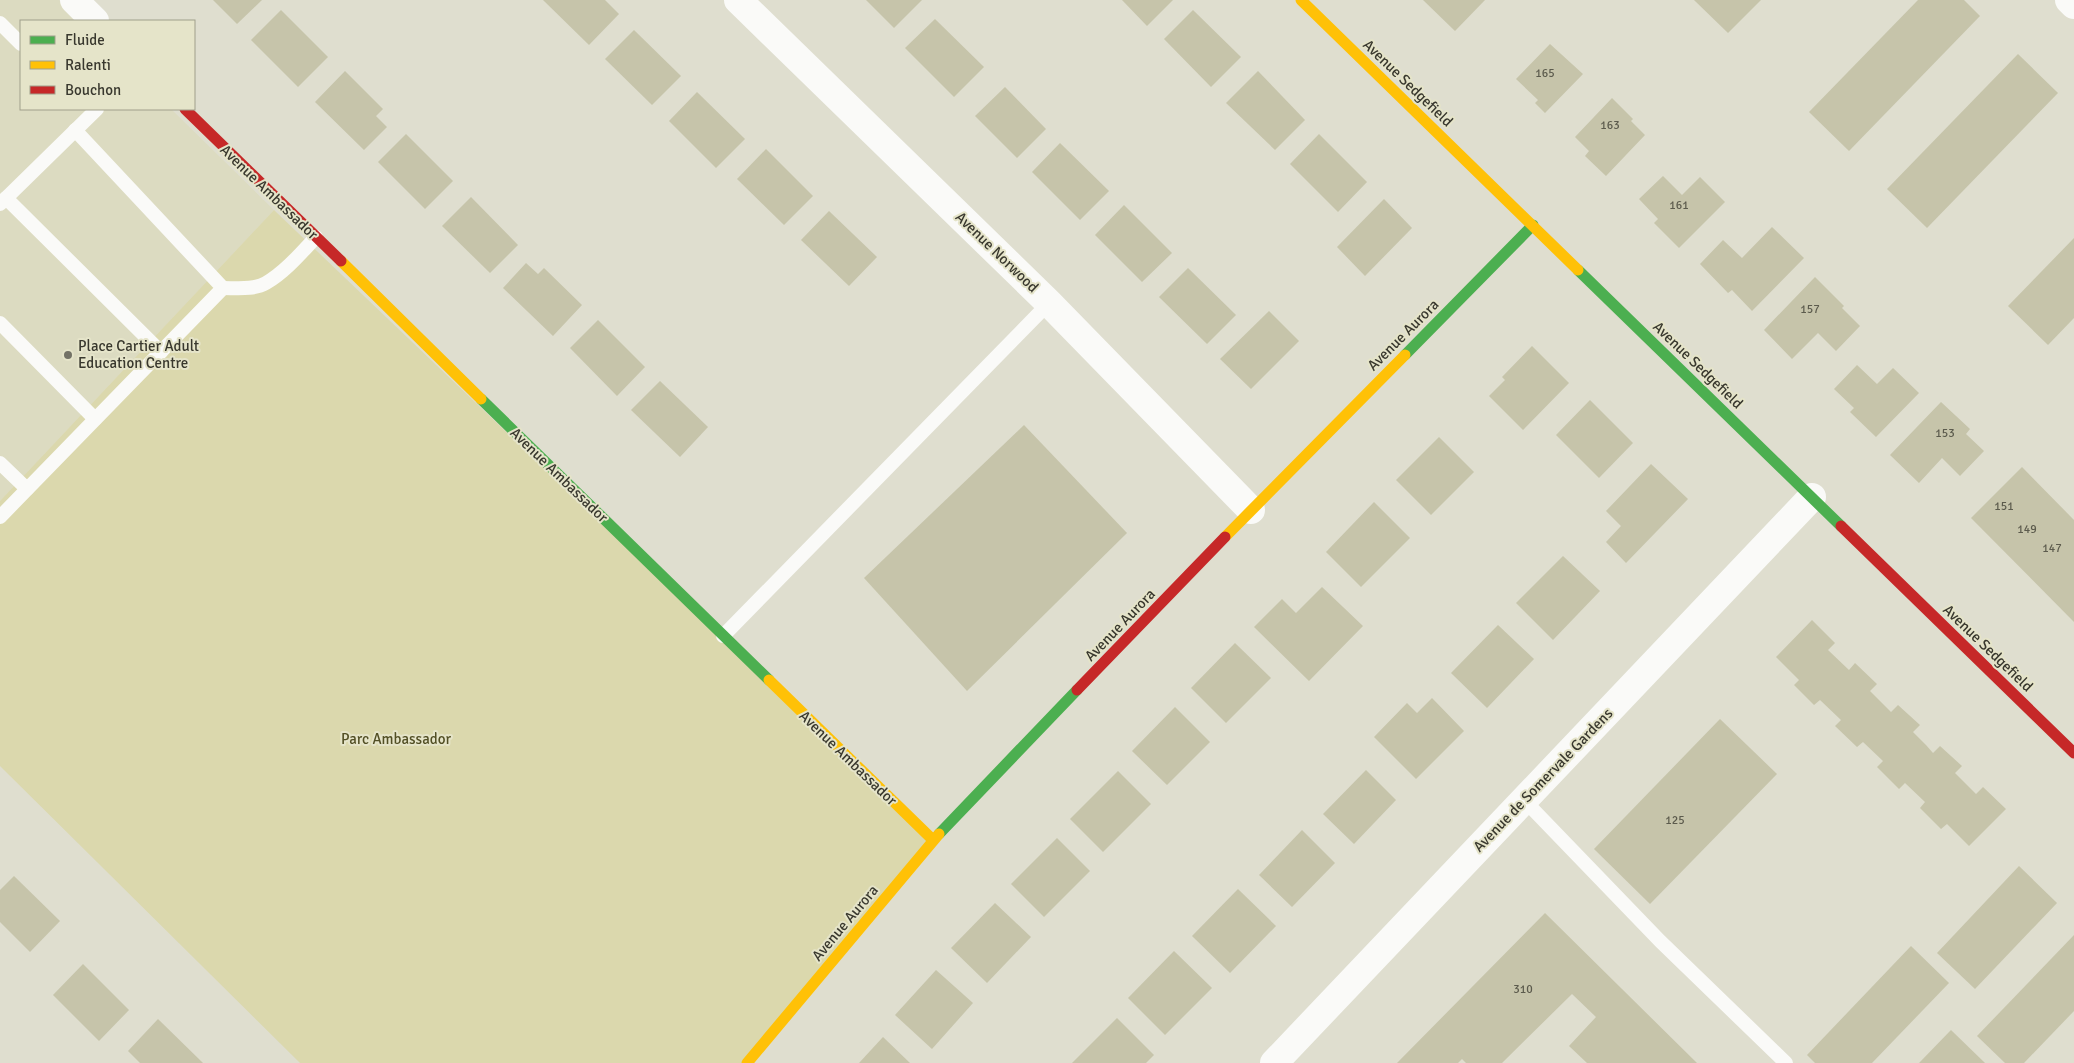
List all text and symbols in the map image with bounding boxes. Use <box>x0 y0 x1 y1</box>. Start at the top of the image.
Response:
legend <box>20 20 195 110</box>
text: Fluide <box>65 31 105 49</box>
street label: Avenue Sedgefield <box>1359 36 1457 130</box>
text: Ralenti <box>65 56 111 74</box>
house number: 165 <box>1535 66 1555 81</box>
text: Bouchon <box>65 81 121 99</box>
house number: 163 <box>1600 118 1620 133</box>
street label: Avenue Ambassador <box>216 141 322 244</box>
house number: 161 <box>1669 198 1689 213</box>
street label: Avenue Norwood <box>952 208 1042 296</box>
street label: Avenue Aurora <box>1364 296 1442 374</box>
house number: 157 <box>1800 302 1820 317</box>
street label: Avenue Sedgefield <box>1649 318 1747 412</box>
place label: Place Cartier Adult Education Centre <box>78 337 199 372</box>
marker: Place Cartier Adult Education Centre <box>62 349 74 361</box>
street label: Avenue Ambassador <box>506 424 612 527</box>
house number: 153 <box>1935 426 1955 441</box>
house number: 151 <box>1994 499 2014 514</box>
house number: 149 <box>2017 522 2037 537</box>
house number: 147 <box>2042 541 2062 556</box>
street label: Avenue Aurora <box>1081 585 1159 665</box>
street label: Avenue Sedgefield <box>1939 601 2037 695</box>
street label: Avenue de Somervale Gardens <box>1470 704 1617 856</box>
street label: Avenue Ambassador <box>795 707 901 810</box>
park label: Parc Ambassador <box>341 730 451 748</box>
house number: 125 <box>1665 813 1685 828</box>
street label: Avenue Aurora <box>808 881 882 965</box>
house number: 310 <box>1513 982 1533 997</box>

